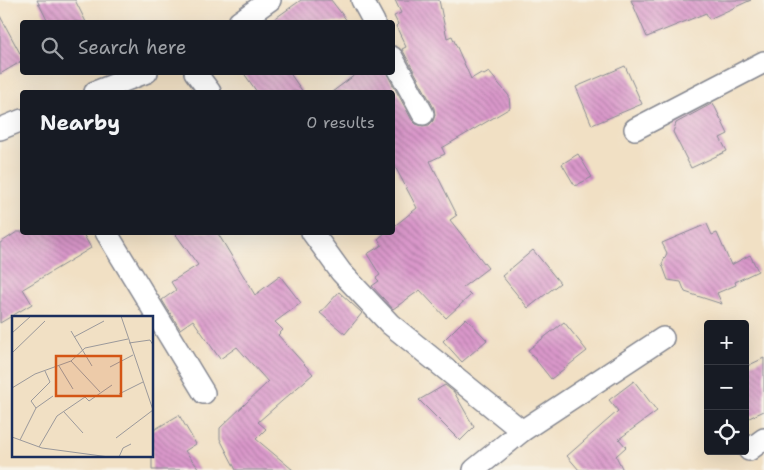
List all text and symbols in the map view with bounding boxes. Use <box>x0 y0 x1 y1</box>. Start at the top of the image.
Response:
search box <box>20 20 395 75</box>
icon: search <box>38 34 66 62</box>
text: Search here <box>78 35 187 60</box>
text: Nearby <box>40 109 120 137</box>
text: 0 results <box>306 112 375 133</box>
inset map <box>12 316 154 458</box>
map controls <box>704 320 749 455</box>
button: + <box>704 320 749 365</box>
button: − <box>704 365 749 410</box>
button: locate <box>704 410 749 455</box>

